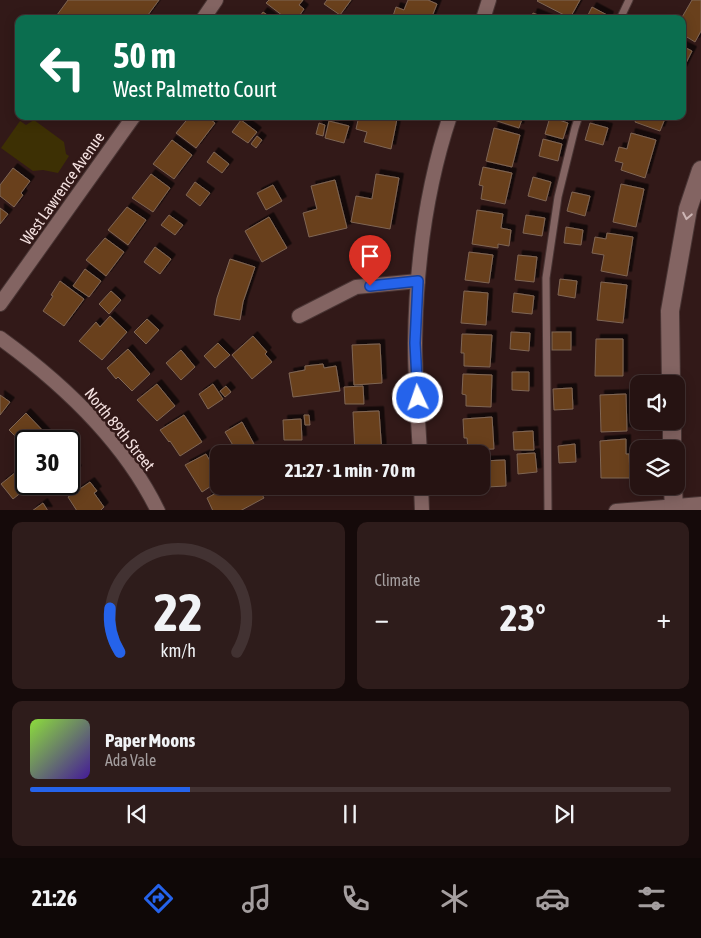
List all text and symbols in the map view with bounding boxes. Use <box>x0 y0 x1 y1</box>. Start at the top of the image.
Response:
icon: left <box>30 35 95 100</box>
text: 50 m <box>113 35 176 75</box>
text: West Palmetto Court <box>113 76 277 102</box>
street label: West Lawrence Avenue <box>16 128 108 248</box>
one-way arrow <box>683 212 693 221</box>
pin <box>349 235 391 286</box>
icon: arrive <box>356 242 384 270</box>
position arrow <box>391 371 443 423</box>
map controls <box>630 375 685 495</box>
button: sound <box>630 375 685 430</box>
street label: North 89th Street <box>81 384 159 474</box>
speed limit sign: 30 <box>15 430 80 495</box>
button: layers <box>630 440 685 495</box>
text: 21:27 · 1 min · 70 m <box>285 459 415 481</box>
text: Climate <box>375 571 420 589</box>
text: 22 <box>154 582 203 642</box>
text: 23° <box>500 596 546 639</box>
text: − <box>375 602 389 634</box>
text: + <box>656 602 671 634</box>
text: km/h <box>161 640 196 661</box>
text: Paper Moons <box>105 729 195 751</box>
text: Ada Vale <box>105 751 156 769</box>
icon: previous <box>123 800 151 828</box>
icon: pause <box>336 800 364 828</box>
icon: next <box>550 800 578 828</box>
icon: directions <box>141 881 176 916</box>
icon: music <box>239 881 274 916</box>
icon: phone <box>338 881 373 916</box>
icon: climate <box>437 881 472 916</box>
icon: car <box>535 881 570 916</box>
icon: filters <box>634 881 669 916</box>
text: 21:26 <box>32 885 77 911</box>

